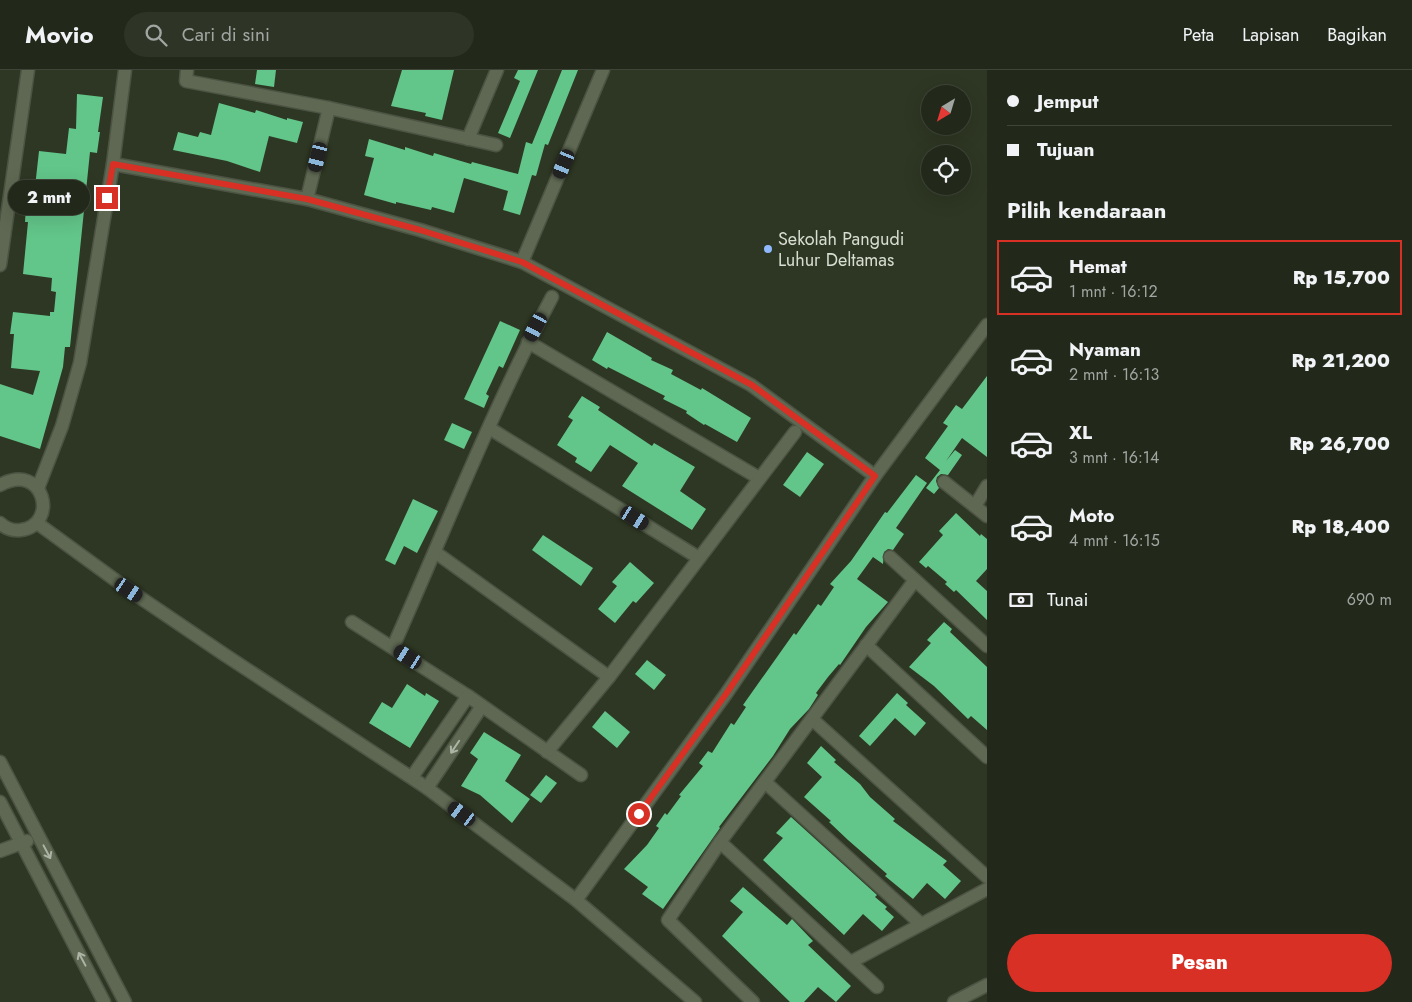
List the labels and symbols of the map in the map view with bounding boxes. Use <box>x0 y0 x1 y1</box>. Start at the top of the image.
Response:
north arrow <box>921 85 971 135</box>
car <box>307 141 328 173</box>
car <box>551 147 576 181</box>
callout: 2 mnt <box>7 180 90 216</box>
route end <box>96 187 118 209</box>
place label: Sekolah Pangudi Luhur Deltamas <box>778 226 904 273</box>
marker: Sekolah Pangudi Luhur Deltamas <box>762 243 774 255</box>
car <box>522 310 549 344</box>
car <box>618 504 651 532</box>
car <box>112 575 145 605</box>
car <box>391 643 424 671</box>
one-way arrow <box>450 739 460 753</box>
car <box>445 799 478 829</box>
route start <box>628 803 650 825</box>
one-way arrow <box>42 844 52 859</box>
one-way arrow <box>77 952 86 967</box>

